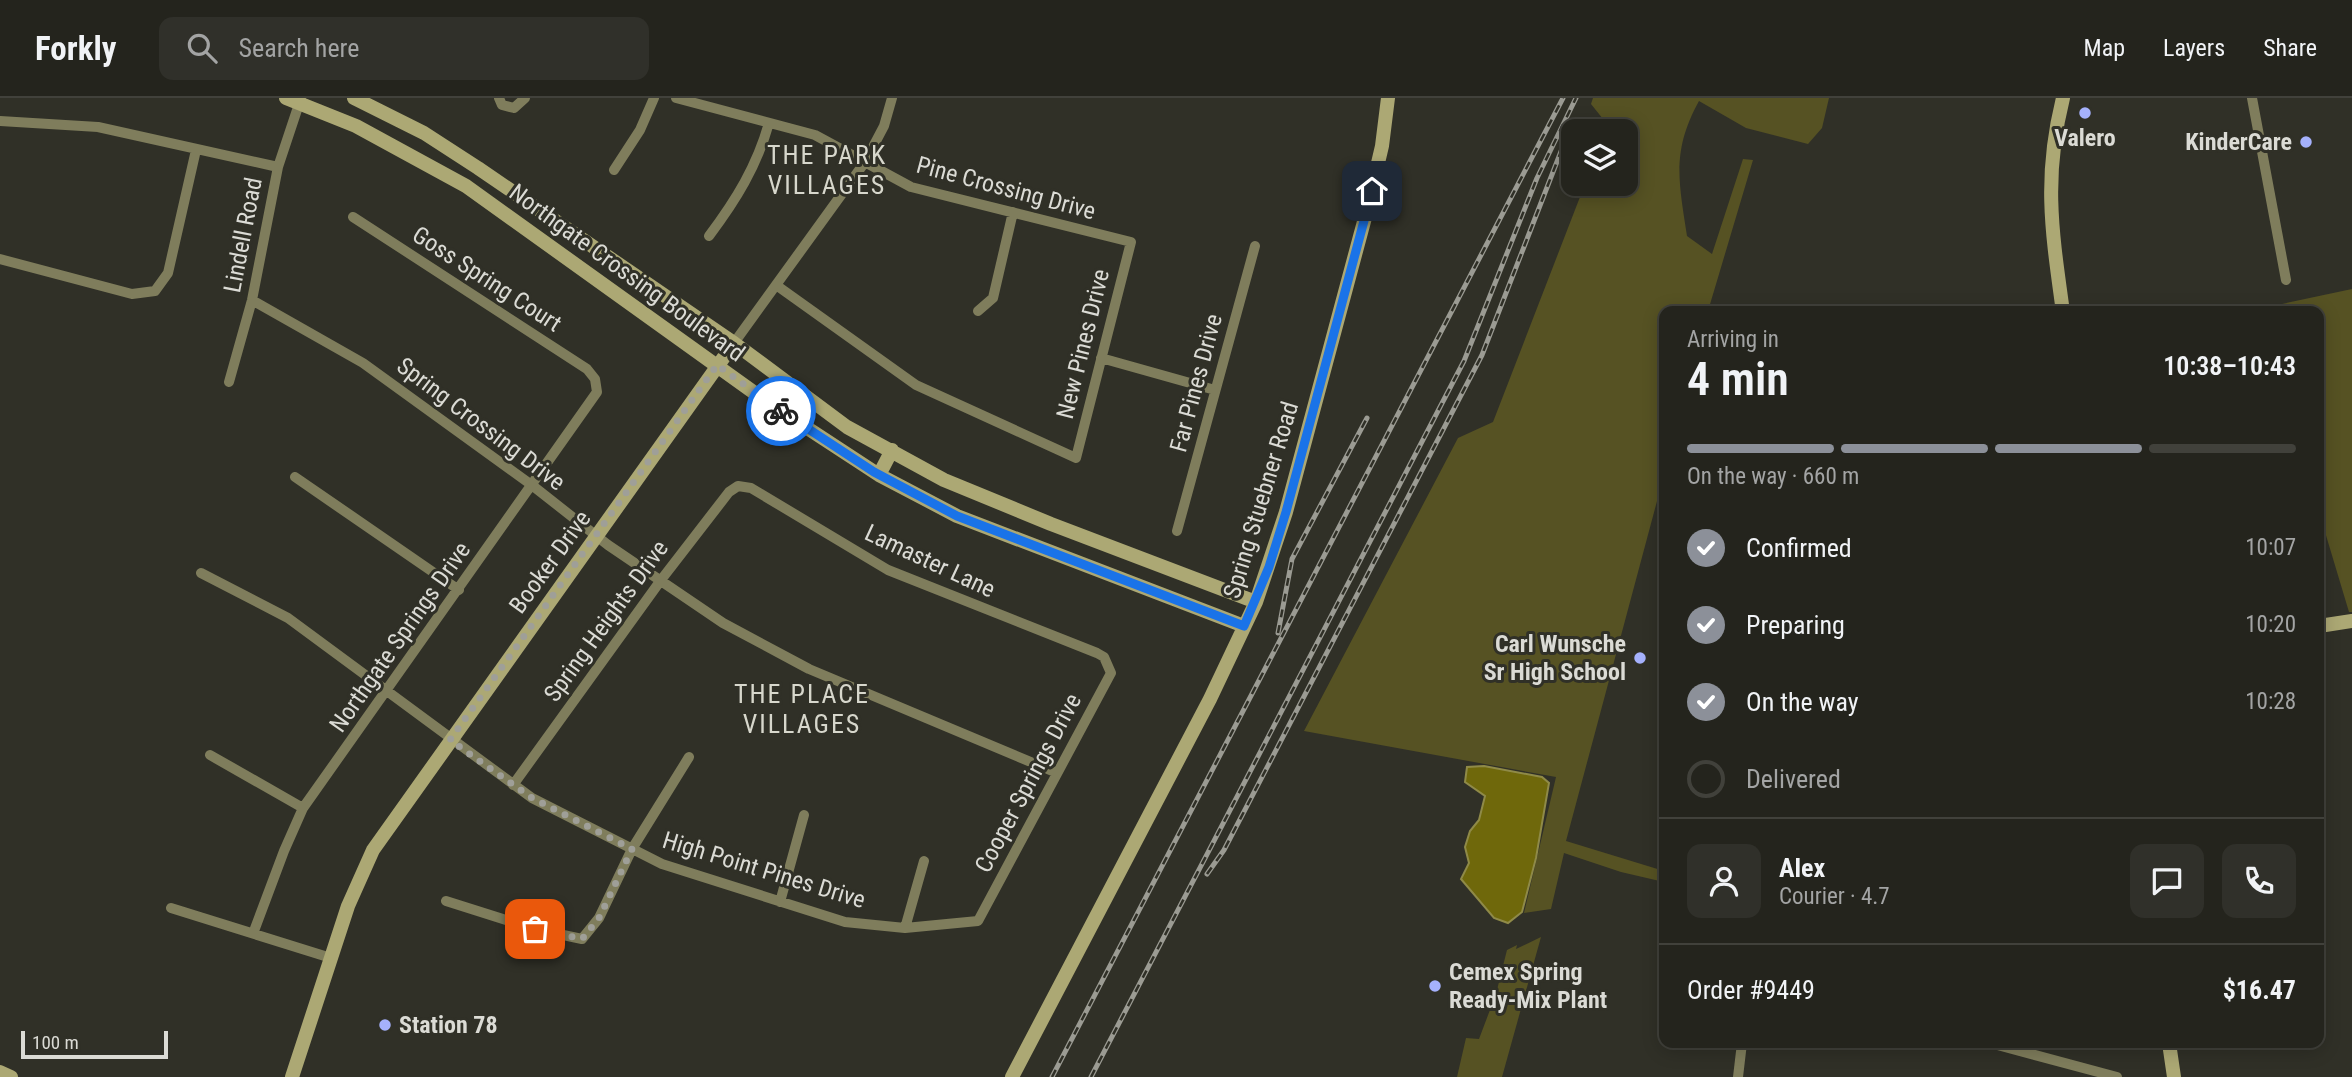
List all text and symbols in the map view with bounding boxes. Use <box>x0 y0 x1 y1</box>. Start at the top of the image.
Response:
search box <box>159 17 649 80</box>
text: Forkly <box>35 29 117 68</box>
icon: search <box>183 29 221 67</box>
text: Search here <box>239 33 359 63</box>
text: Map <box>2084 34 2125 62</box>
text: Layers <box>2163 34 2225 62</box>
text: Share <box>2263 34 2317 62</box>
marker: Valero <box>2077 105 2093 121</box>
map controls <box>1561 119 1638 196</box>
button: layers <box>1561 119 1638 196</box>
place label: Valero <box>2054 124 2116 152</box>
place label: KinderCare <box>2185 128 2292 156</box>
marker: KinderCare <box>2298 134 2314 150</box>
district label: THE PARK VILLAGES <box>767 140 887 200</box>
street label: Pine Crossing Drive <box>913 151 1099 225</box>
pin <box>1342 161 1402 221</box>
icon: home <box>1353 172 1391 210</box>
street label: Lindell Road <box>218 175 268 295</box>
street label: Northgate Crossing Boulevard <box>504 178 750 368</box>
street label: Goss Spring Court <box>407 220 567 338</box>
street label: New Pines Drive <box>1051 266 1115 422</box>
street label: Far Pines Drive <box>1164 311 1228 455</box>
text: Arriving in <box>1687 326 1779 353</box>
text: 10:38–10:43 <box>2163 351 2296 381</box>
street label: Spring Crossing Drive <box>391 352 571 496</box>
text: 4 min <box>1687 352 1789 406</box>
courier <box>746 376 816 446</box>
icon: bike <box>762 392 800 430</box>
street label: Spring Stuebner Road <box>1218 398 1304 602</box>
text: On the way · 660 m <box>1687 463 1859 490</box>
street label: Booker Drive <box>503 505 597 619</box>
street label: Lamaster Lane <box>860 519 1000 603</box>
icon: check <box>1687 529 1725 567</box>
text: Confirmed <box>1746 533 1852 563</box>
text: 10:07 <box>2245 534 2296 561</box>
street label: Spring Heights Drive <box>538 535 674 707</box>
street label: Northgate Springs Drive <box>324 537 476 737</box>
icon: check <box>1687 606 1725 644</box>
text: Preparing <box>1746 610 1845 640</box>
text: 10:20 <box>2245 611 2296 638</box>
place label: Carl Wunsche Sr High School <box>1484 630 1626 686</box>
marker: Carl Wunsche Sr High School <box>1632 650 1648 666</box>
district label: THE PLACE VILLAGES <box>734 679 870 739</box>
icon: check <box>1687 683 1725 721</box>
text: On the way <box>1746 687 1859 717</box>
text: 10:28 <box>2245 688 2296 715</box>
street label: Cooper Springs Drive <box>969 689 1087 877</box>
text: Delivered <box>1746 764 1841 794</box>
street label: High Point Pines Drive <box>659 826 869 914</box>
button: person <box>1687 844 1761 918</box>
button: chat <box>2130 844 2204 918</box>
button: phone <box>2222 844 2296 918</box>
text: Alex <box>1779 853 1825 883</box>
text: Courier · 4.7 <box>1779 883 1890 910</box>
pin <box>505 899 565 959</box>
icon: bag <box>516 910 554 948</box>
place label: Cemex Spring Ready-Mix Plant <box>1449 958 1607 1014</box>
text: Order #9449 <box>1687 975 1815 1005</box>
text: $16.47 <box>2223 975 2296 1005</box>
marker: Cemex Spring Ready-Mix Plant <box>1427 978 1443 994</box>
place label: Station 78 <box>399 1011 498 1039</box>
marker: Station 78 <box>377 1017 393 1033</box>
scale bar <box>21 1028 168 1060</box>
text: 100 m <box>32 1031 79 1054</box>

